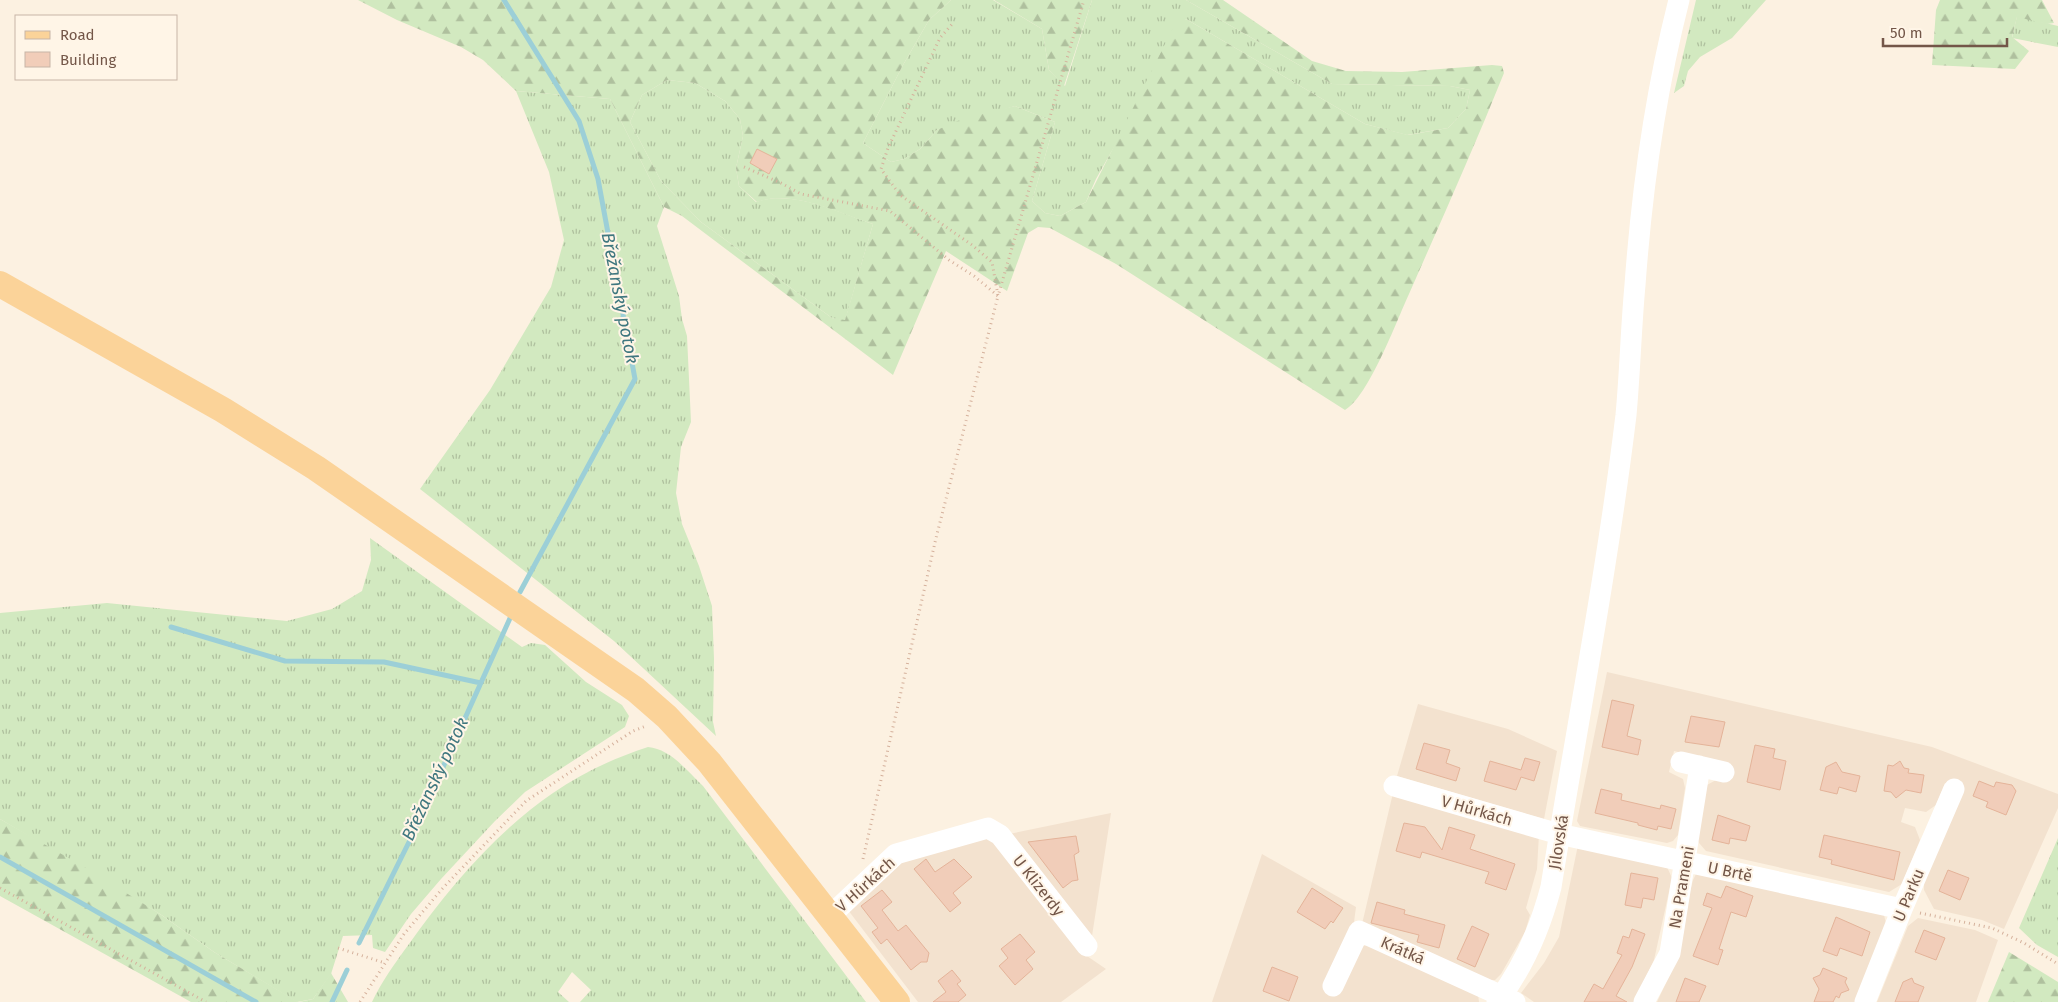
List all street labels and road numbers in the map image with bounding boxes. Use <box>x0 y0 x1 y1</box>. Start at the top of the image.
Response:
street label: V Hůrkách <box>1439 791 1515 830</box>
street label: Jílovská <box>1545 813 1572 871</box>
street label: Na Prameni <box>1665 844 1698 930</box>
street label: U Klizerdy <box>1009 851 1068 920</box>
street label: V Hůrkách <box>832 853 899 916</box>
street label: U Brtě <box>1706 858 1754 885</box>
street label: U Parku <box>1889 866 1928 924</box>
street label: Krátká <box>1378 932 1428 969</box>

